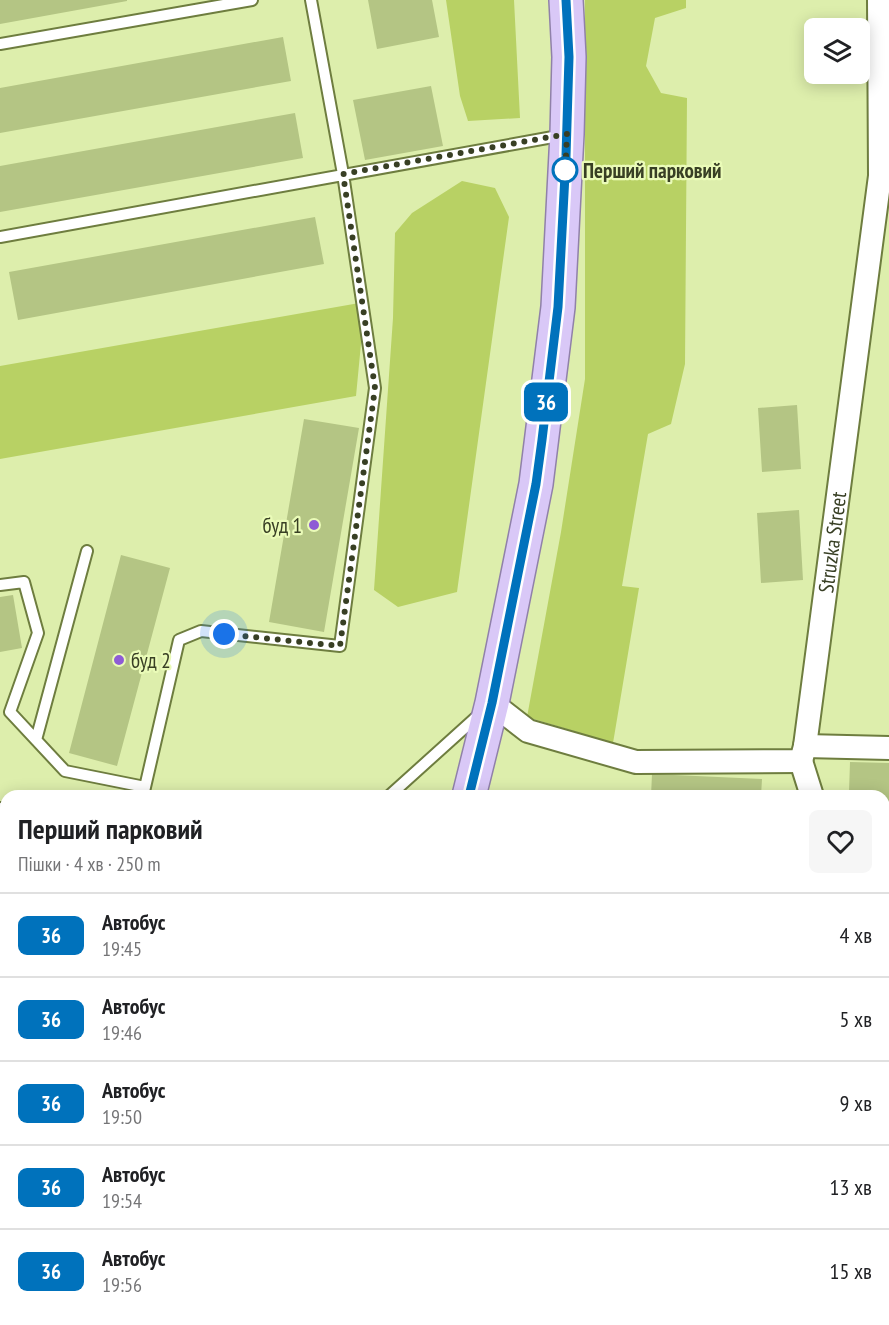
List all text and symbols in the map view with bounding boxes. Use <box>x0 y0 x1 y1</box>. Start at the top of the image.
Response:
map controls <box>804 18 870 84</box>
button: layers <box>804 18 870 84</box>
marker: Перший парковий <box>552 157 578 183</box>
place label: Перший парковий <box>583 157 721 184</box>
line badge: 36 <box>519 382 573 422</box>
text: 36 <box>536 389 556 416</box>
street label: Struzka Street <box>812 490 852 594</box>
place label: буд 1 <box>262 512 302 539</box>
marker: буд 1 <box>307 518 321 532</box>
your location <box>209 619 239 649</box>
place label: буд 2 <box>131 647 171 674</box>
marker: буд 2 <box>112 653 126 667</box>
text: Перший парковий <box>18 810 203 847</box>
button: heart <box>809 810 872 873</box>
text: Пішки · 4 хв · 250 m <box>18 851 161 877</box>
text: Автобус <box>102 908 165 936</box>
text: 4 хв <box>840 921 872 949</box>
text: 36 <box>41 922 61 949</box>
text: 19:45 <box>102 936 142 962</box>
text: Автобус <box>102 992 165 1020</box>
text: 5 хв <box>840 1005 872 1033</box>
text: 36 <box>41 1006 61 1033</box>
text: 19:46 <box>102 1020 142 1046</box>
text: Автобус <box>102 1076 165 1104</box>
text: 9 хв <box>840 1089 872 1117</box>
text: 36 <box>41 1090 61 1117</box>
text: 19:50 <box>102 1104 142 1130</box>
text: Автобус <box>102 1160 165 1188</box>
text: 13 хв <box>830 1173 872 1201</box>
text: 36 <box>41 1174 61 1201</box>
text: 19:54 <box>102 1188 142 1214</box>
text: Автобус <box>102 1244 165 1272</box>
text: 15 хв <box>830 1257 872 1285</box>
text: 36 <box>41 1258 61 1285</box>
text: 19:56 <box>102 1272 142 1298</box>

